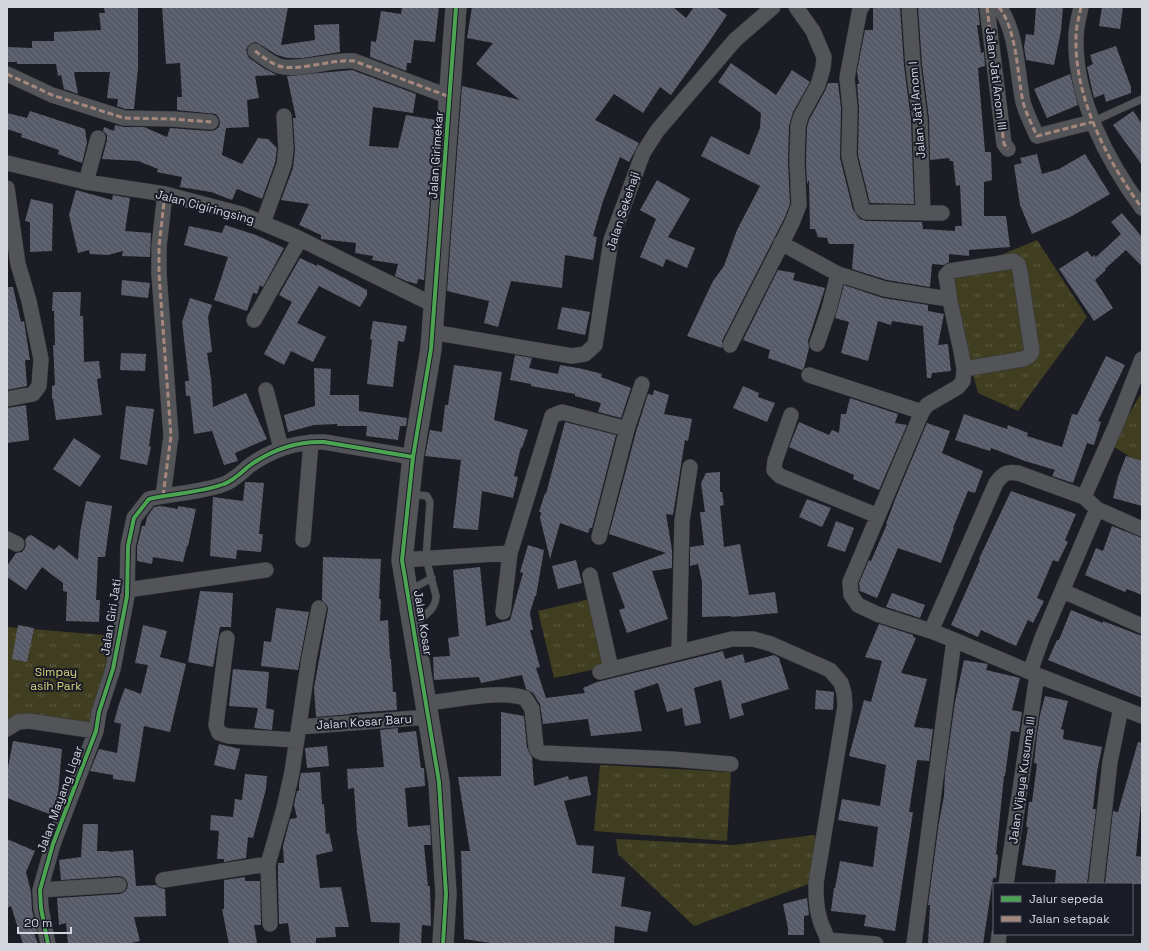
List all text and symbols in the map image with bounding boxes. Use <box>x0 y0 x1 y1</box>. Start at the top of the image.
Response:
street label: Jalan Jati Anom III <box>982 27 1010 131</box>
street label: Jalan Jati Anom I <box>905 61 929 159</box>
street label: Jalan Girimekar <box>425 110 447 199</box>
street label: Jalan Sekehaji <box>603 170 643 252</box>
street label: Jalan Cigiringsing <box>154 186 256 228</box>
street label: Jalan Giri Jati <box>97 578 125 656</box>
street label: Jalan Kosar <box>410 589 436 657</box>
park label: Simpay asih Park <box>30 664 82 694</box>
street label: Jalan Kosar Baru <box>316 711 412 733</box>
street label: Jalan Vijaya Kusuma III <box>1005 715 1039 845</box>
street label: Jalan Mayang Ligar <box>33 743 87 854</box>
legend <box>993 883 1133 935</box>
text: Jalur sepeda <box>1029 891 1104 907</box>
scale bar <box>18 909 71 935</box>
text: Jalan setapak <box>1029 911 1110 927</box>
text: 20 m <box>24 915 52 931</box>

